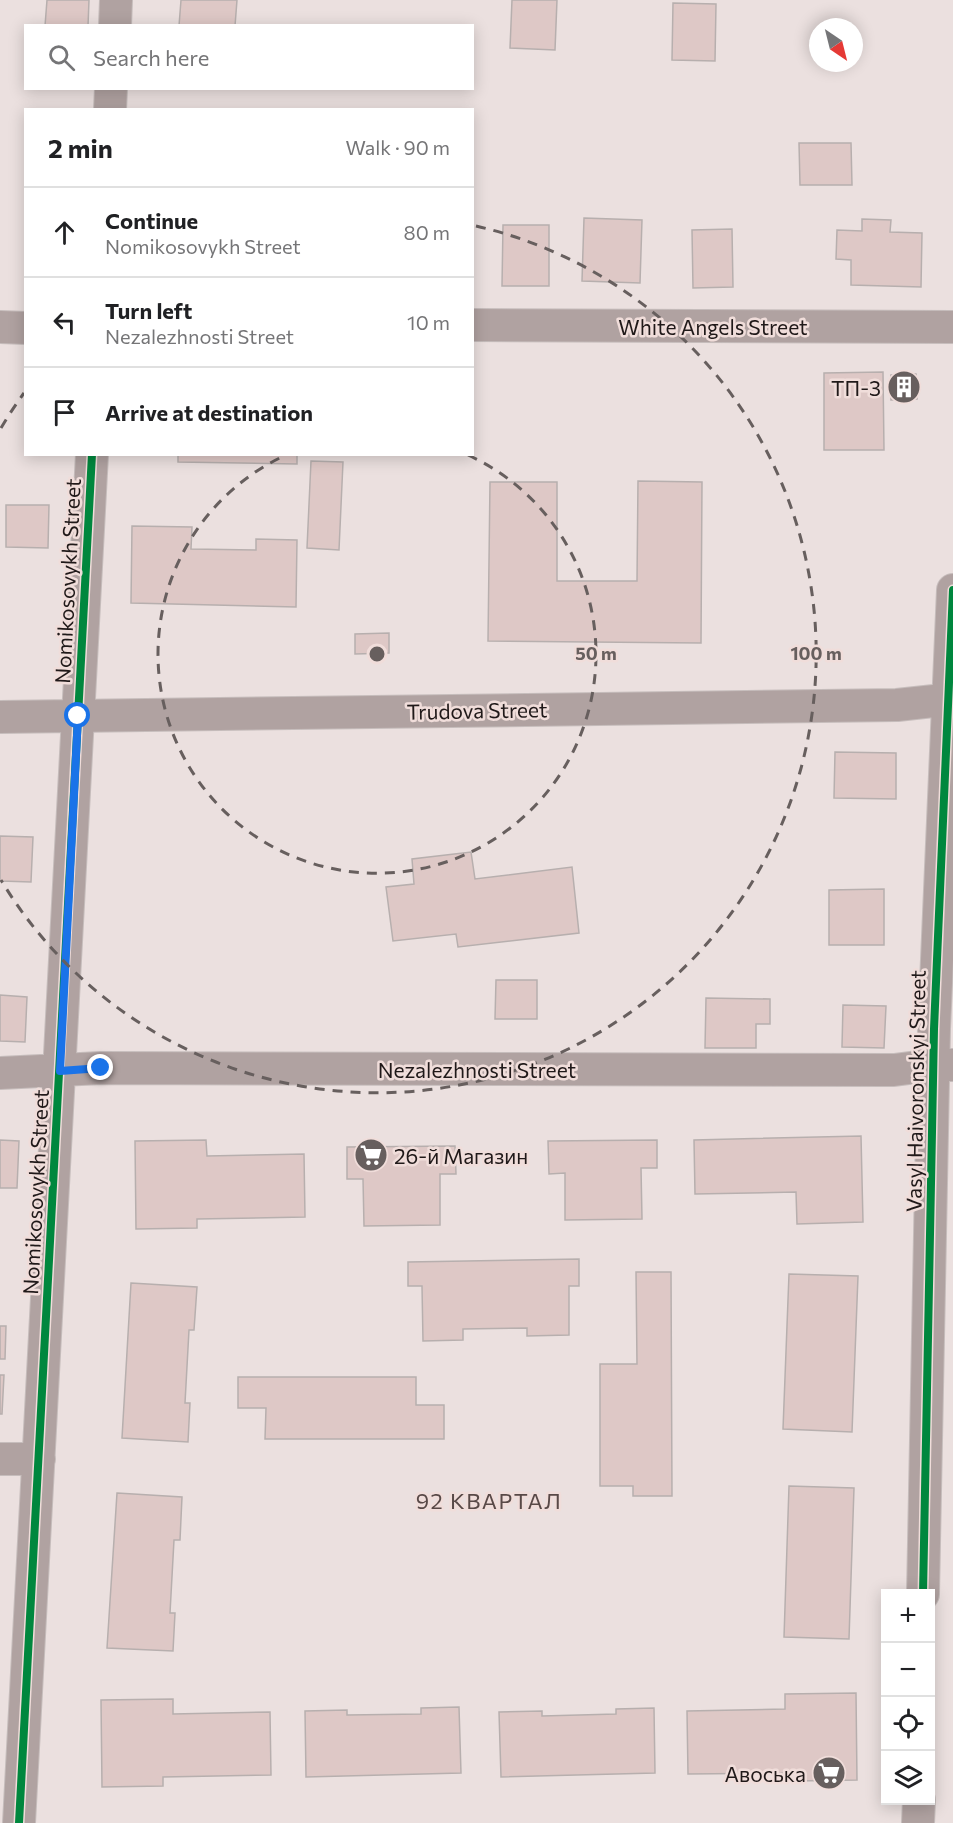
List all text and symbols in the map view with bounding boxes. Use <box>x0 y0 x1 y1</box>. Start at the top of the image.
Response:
north arrow <box>809 18 863 72</box>
search box <box>24 24 474 90</box>
icon: search <box>45 41 78 74</box>
text: Search here <box>93 44 209 71</box>
text: 2 min <box>48 132 113 163</box>
text: Walk · 90 m <box>345 135 450 159</box>
text: Continue <box>105 207 198 234</box>
icon: ahead <box>48 216 81 249</box>
text: 80 m <box>404 220 450 244</box>
text: Nomikosovykh Street <box>105 234 301 258</box>
text: Turn left <box>105 297 192 324</box>
icon: left <box>48 306 81 339</box>
text: 10 m <box>407 310 450 334</box>
street label: White Angels Street <box>618 314 808 339</box>
text: Nezalezhnosti Street <box>105 324 294 348</box>
building icon: ТП-3 <box>886 369 922 405</box>
place label: ТП-3 <box>831 375 881 400</box>
icon: arrive <box>48 396 81 429</box>
text: Arrive at destination <box>105 399 313 426</box>
street label: Nomikosovykh Street <box>49 478 85 684</box>
text: 50 m <box>575 642 617 664</box>
text: 100 m <box>790 642 842 664</box>
centre of rings <box>367 644 387 664</box>
street label: Trudova Street <box>406 696 548 724</box>
route start <box>64 702 90 728</box>
street label: Vasyl Haivoronskyi Street <box>900 970 930 1212</box>
route end <box>87 1054 113 1080</box>
street label: Nezalezhnosti Street <box>378 1057 576 1082</box>
street label: Nomikosovykh Street <box>17 1089 53 1295</box>
supermarket icon: 26-й Магазин <box>353 1137 389 1173</box>
place label: 26-й Магазин <box>394 1143 528 1168</box>
district label: 92 КВАРТАЛ <box>416 1487 562 1514</box>
map controls <box>881 1589 935 1805</box>
button: + <box>881 1589 935 1643</box>
button: − <box>881 1643 935 1697</box>
button: locate <box>881 1697 935 1751</box>
button: layers <box>881 1751 935 1805</box>
supermarket icon: Авоська <box>811 1755 847 1791</box>
place label: Авоська <box>725 1761 806 1786</box>

